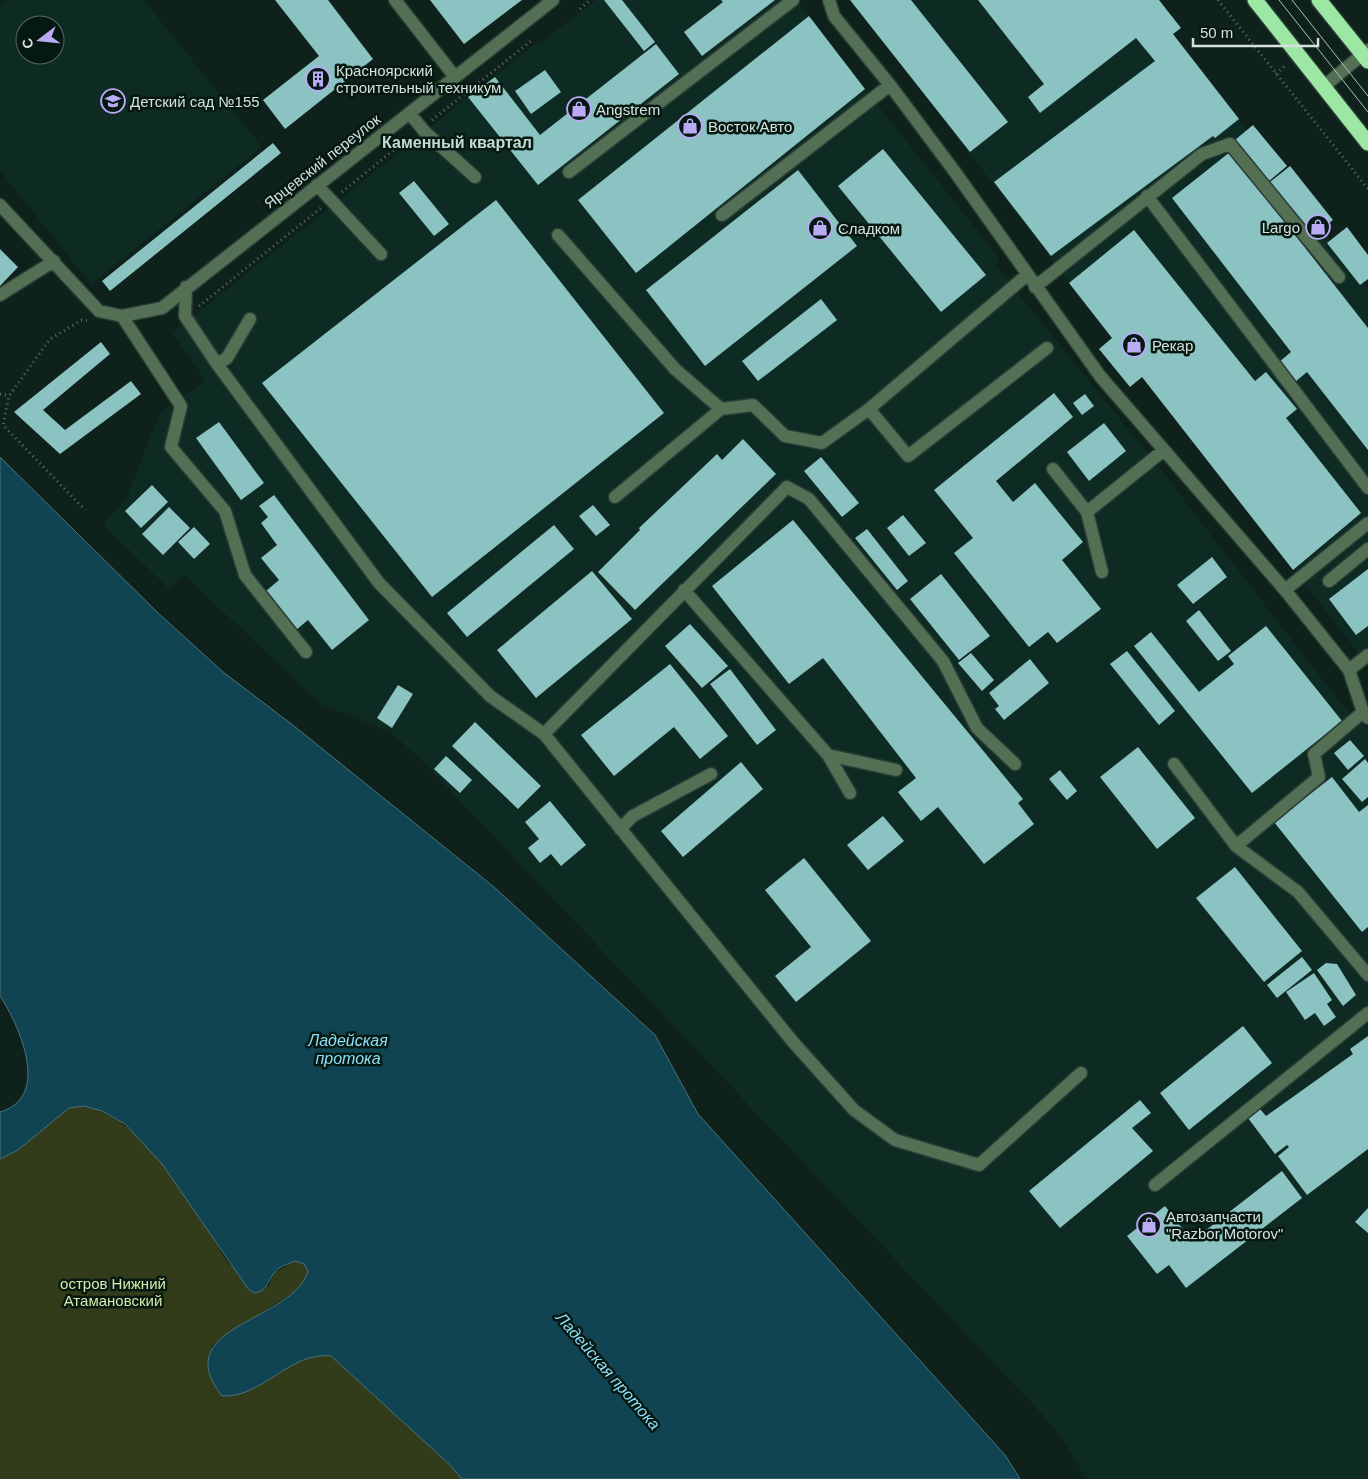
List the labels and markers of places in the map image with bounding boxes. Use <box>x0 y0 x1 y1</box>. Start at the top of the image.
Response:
place label: Красноярский строительный техникум <box>336 62 501 96</box>
building icon: Красноярский строительный техникум <box>305 66 331 92</box>
school or university icon: Детский сад №155 <box>100 88 126 114</box>
place label: Детский сад №155 <box>130 93 260 110</box>
shop icon: Angstrem <box>566 96 592 122</box>
place label: Angstrem <box>596 101 660 118</box>
shop icon: Восток Авто <box>677 113 703 139</box>
place label: Восток Авто <box>708 118 792 135</box>
shop icon: Largo <box>1305 214 1331 240</box>
shop icon: Сладком <box>807 215 833 241</box>
place label: Largo <box>1262 219 1300 236</box>
place label: Сладком <box>838 220 900 237</box>
shop icon: Рекар <box>1121 332 1147 358</box>
place label: Рекар <box>1152 337 1193 354</box>
place label: Автозапчасти "Razbor Motorov" <box>1166 1208 1283 1242</box>
shop icon: Автозапчасти "Razbor Motorov" <box>1136 1212 1162 1238</box>

